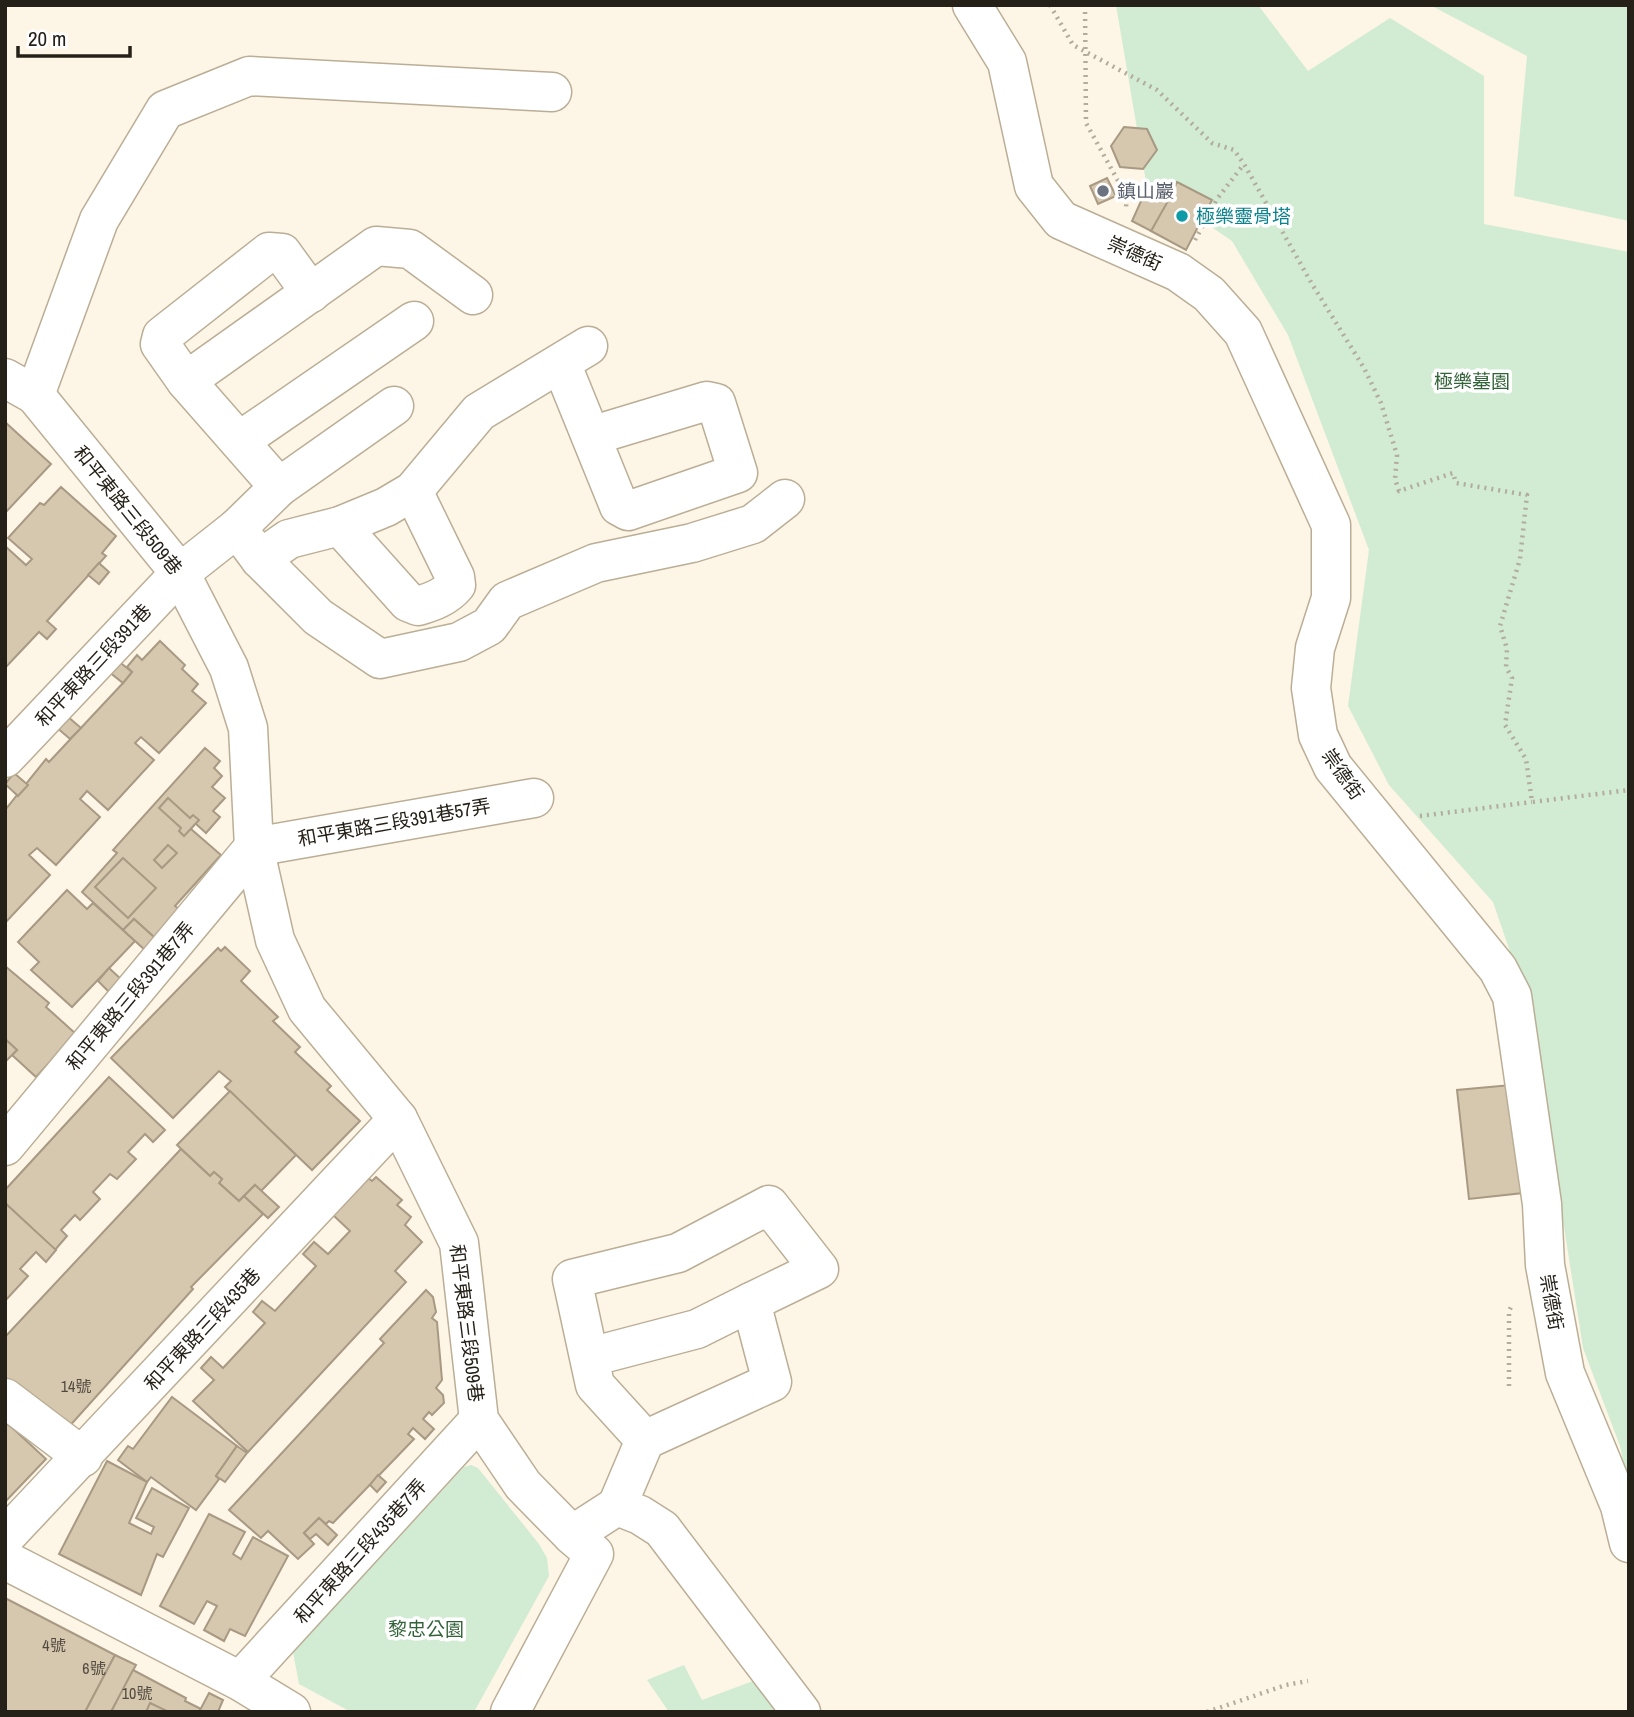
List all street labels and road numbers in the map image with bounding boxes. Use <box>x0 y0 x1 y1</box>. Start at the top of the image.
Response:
street label: 崇德街 <box>1104 230 1166 276</box>
street label: 和平東路三段509巷 <box>68 440 188 580</box>
street label: 和平東路三段391巷 <box>29 598 157 732</box>
street label: 崇德街 <box>1316 743 1370 805</box>
street label: 和平東路三段391巷57弄 <box>296 792 492 852</box>
street label: 和平東路三段391巷7弄 <box>60 916 200 1076</box>
street label: 和平東路三段509巷 <box>444 1243 490 1403</box>
street label: 和平東路三段435巷 <box>138 1262 266 1396</box>
street label: 崇德街 <box>1534 1272 1570 1332</box>
street label: 和平東路三段435巷7弄 <box>288 1473 432 1629</box>

